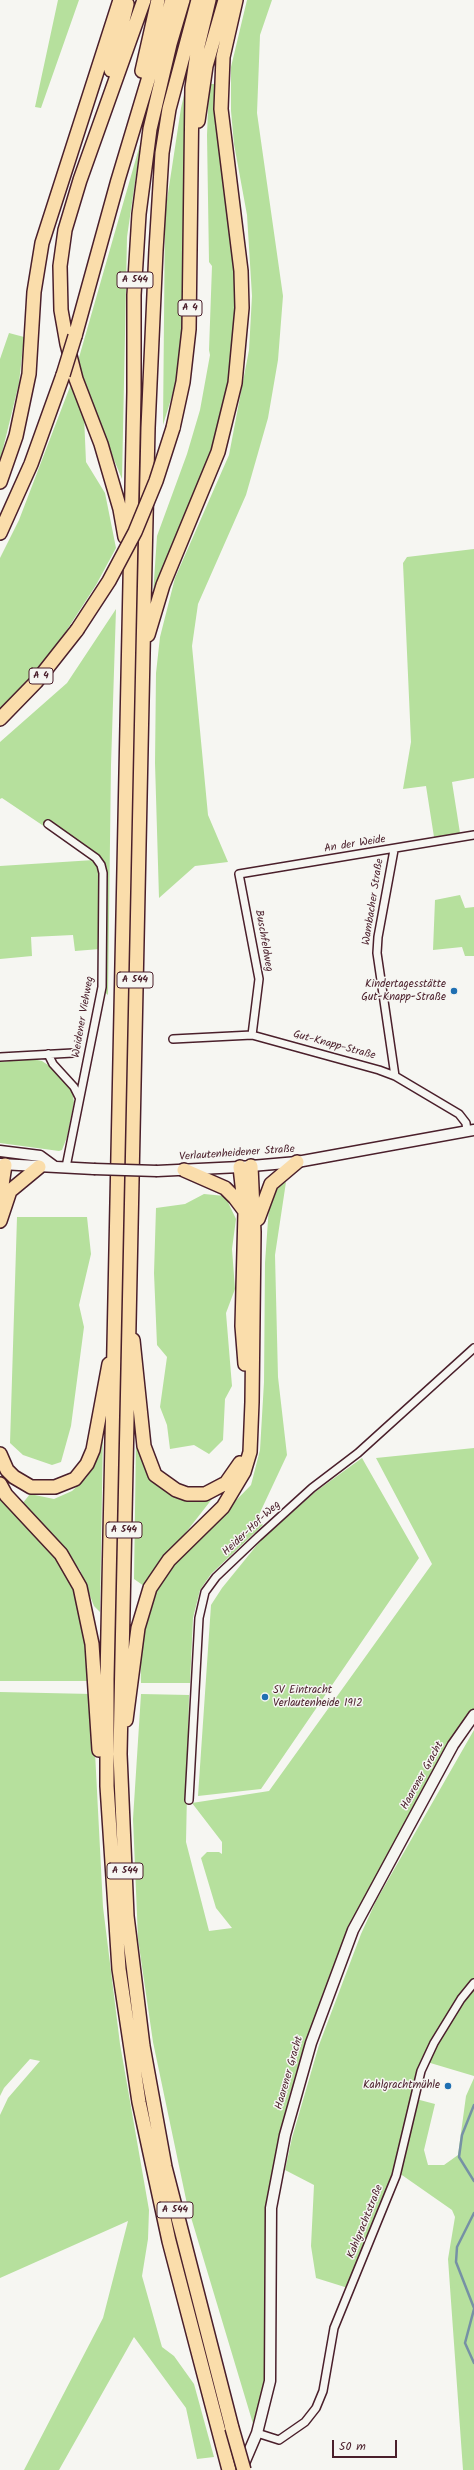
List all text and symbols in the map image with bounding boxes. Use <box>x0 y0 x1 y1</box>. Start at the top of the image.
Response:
road number: A 544 <box>117 272 153 288</box>
road number: A 4 <box>178 300 202 316</box>
road number: A 4 <box>29 668 53 684</box>
street label: An der Weide <box>323 834 387 856</box>
street label: Wambacher Straße <box>361 858 387 946</box>
street label: Buschfeldweg <box>251 909 275 973</box>
road number: A 544 <box>117 972 153 988</box>
street label: Weidener Viehweg <box>70 975 98 1059</box>
place label: Kindertagesstätte Gut-Knapp-Straße <box>361 978 446 1004</box>
marker: Kindertagesstätte Gut-Knapp-Straße <box>449 986 459 996</box>
street label: Gut-Knapp-Straße <box>291 1029 377 1063</box>
street label: Verlautenheidener Straße <box>179 1143 295 1165</box>
street label: Heider-Hof-Weg <box>220 1499 284 1559</box>
road number: A 544 <box>106 1522 142 1538</box>
place label: SV Eintracht Verlautenheide 1912 <box>273 1684 363 1710</box>
marker: SV Eintracht Verlautenheide 1912 <box>260 1692 270 1702</box>
street label: Haarener Gracht <box>399 1740 447 1812</box>
road number: A 544 <box>107 1863 143 1879</box>
street label: Haarener Gracht <box>273 2035 307 2111</box>
place label: Kahlgrachtmühle <box>363 2079 440 2093</box>
marker: Kahlgrachtmühle <box>443 2081 453 2091</box>
street label: Kahlgrachtstraße <box>345 2183 387 2261</box>
road number: A 544 <box>157 2202 193 2218</box>
scale bar <box>334 2432 399 2458</box>
text: 50 m <box>339 2437 366 2456</box>

